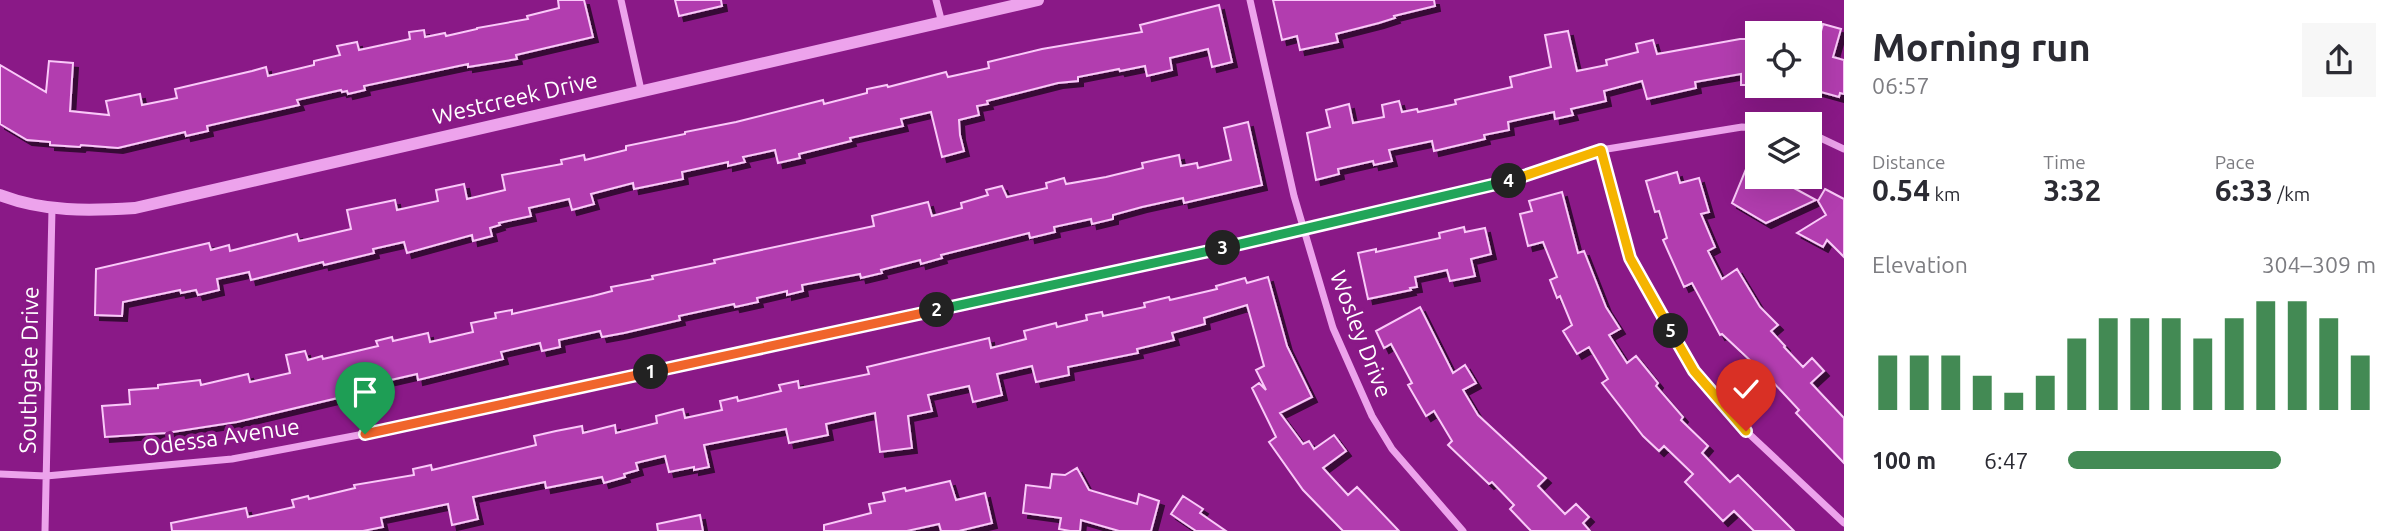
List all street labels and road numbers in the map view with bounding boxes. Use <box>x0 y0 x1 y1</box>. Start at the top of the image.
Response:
street label: Westcreek Drive <box>430 66 600 129</box>
street label: Wosley Drive <box>1326 267 1397 401</box>
street label: Southgate Drive <box>15 286 42 454</box>
street label: Odessa Avenue <box>141 413 301 460</box>

